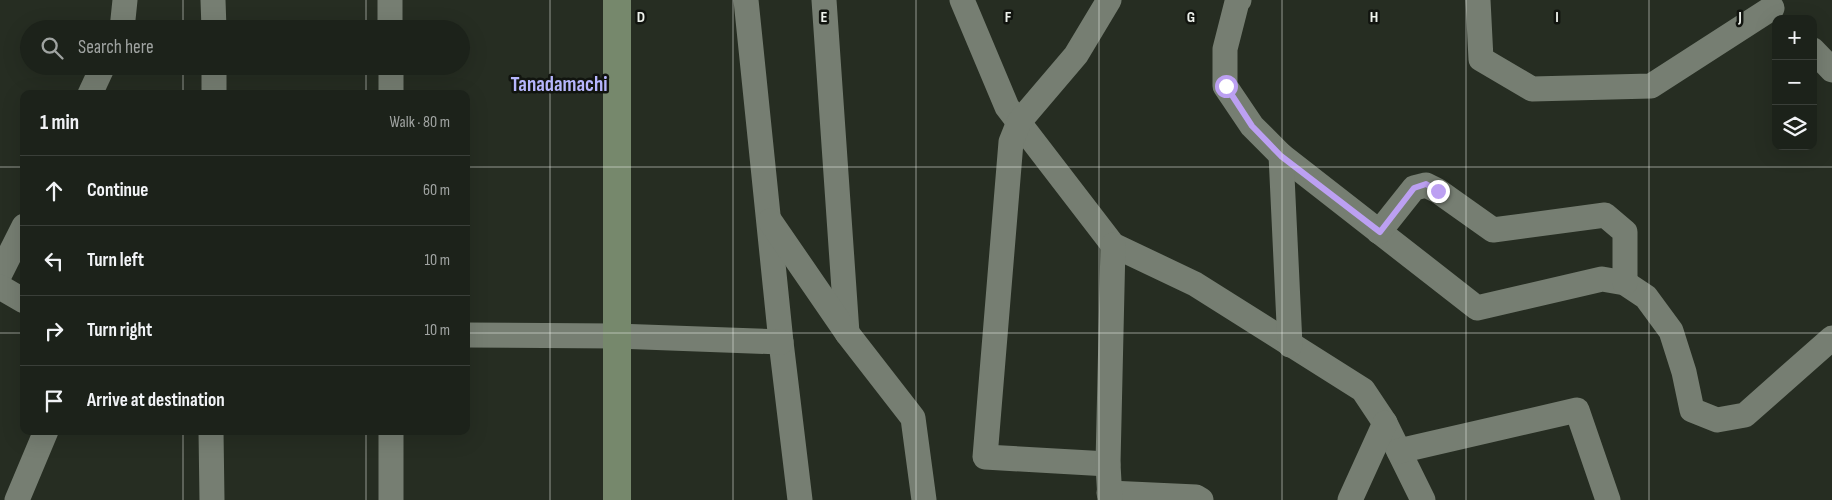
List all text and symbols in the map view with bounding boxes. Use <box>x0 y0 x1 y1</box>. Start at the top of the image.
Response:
text: D <box>637 8 645 27</box>
text: E <box>821 8 828 27</box>
text: F <box>1005 8 1012 27</box>
text: G <box>1187 8 1195 27</box>
text: H <box>1370 8 1378 27</box>
text: I <box>1555 8 1559 27</box>
text: J <box>1737 8 1742 27</box>
map controls <box>1772 15 1817 150</box>
button: + <box>1772 15 1817 60</box>
search box <box>20 20 470 75</box>
icon: search <box>38 34 66 62</box>
text: Search here <box>78 36 154 59</box>
button: − <box>1772 60 1817 105</box>
district label: Tanadamachi <box>510 72 608 97</box>
route start <box>1215 75 1238 98</box>
button: layers <box>1772 105 1817 150</box>
text: 1 min <box>40 110 79 135</box>
text: Walk · 80 m <box>390 113 450 132</box>
icon: ahead <box>40 177 68 205</box>
text: Continue <box>87 179 148 202</box>
route end <box>1427 180 1450 203</box>
text: 60 m <box>423 181 450 200</box>
icon: left <box>40 247 68 275</box>
text: Turn left <box>87 249 144 272</box>
text: 10 m <box>424 251 450 270</box>
icon: right <box>40 317 68 345</box>
text: Turn right <box>87 319 152 342</box>
text: 10 m <box>424 321 450 340</box>
icon: arrive <box>40 387 68 415</box>
text: Arrive at destination <box>87 389 225 412</box>

